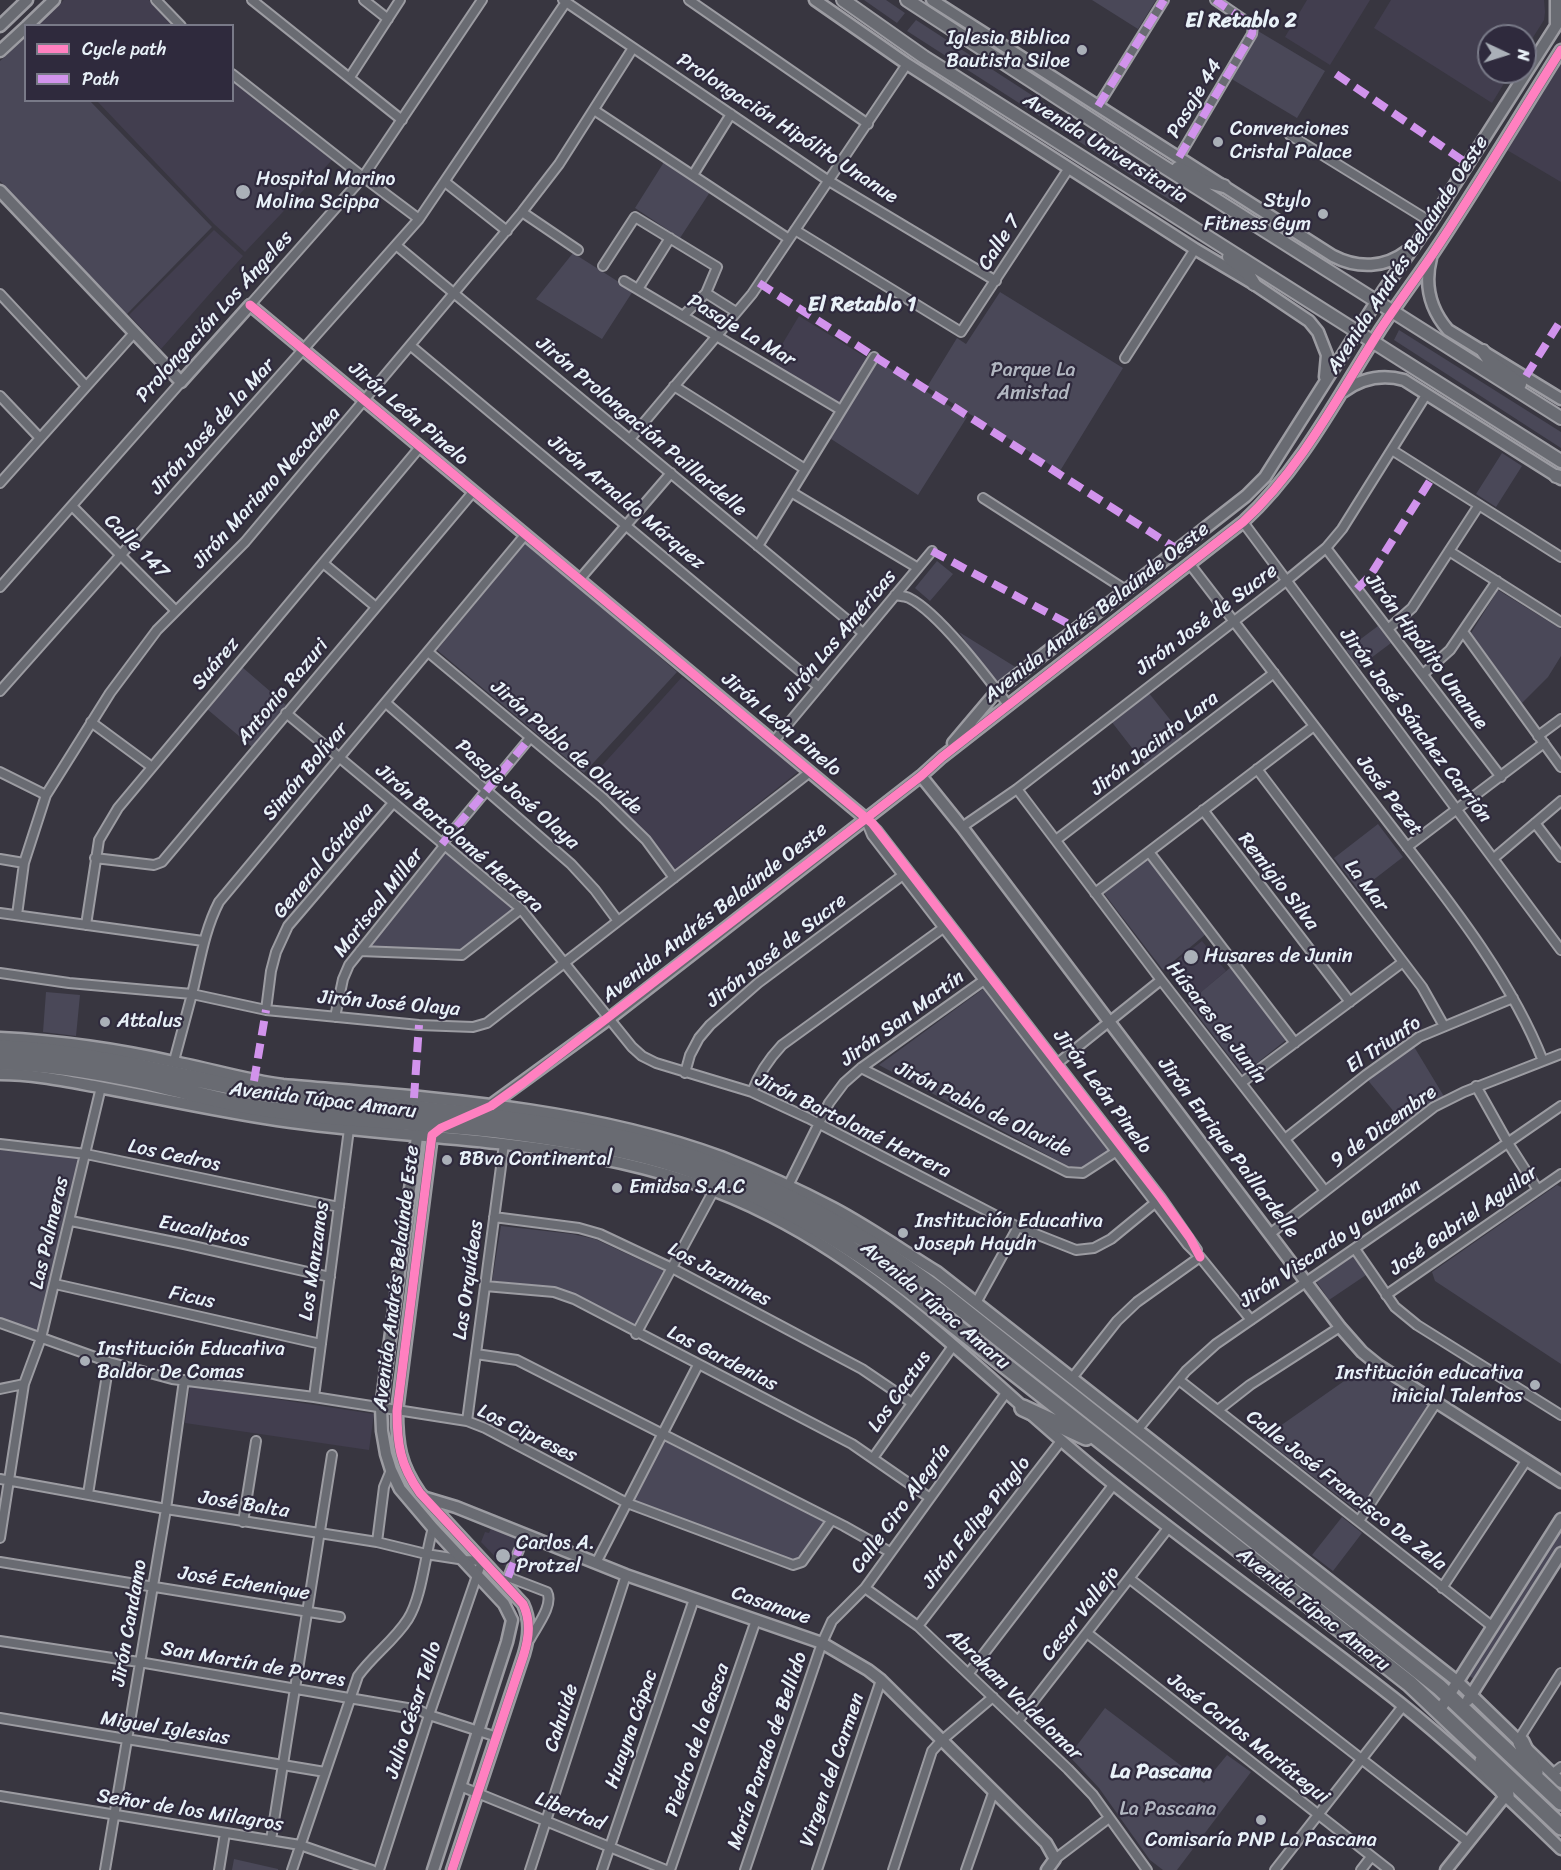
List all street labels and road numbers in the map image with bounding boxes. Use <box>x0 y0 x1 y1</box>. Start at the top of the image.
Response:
street label: Prolongación Hipólito Unanue <box>672 48 902 210</box>
street label: Pasaje 44 <box>1162 55 1228 143</box>
street label: Avenida Universitaria <box>1018 89 1192 209</box>
street label: Avenida Andrés Belaúnde Oeste <box>1322 131 1494 379</box>
street label: Calle 7 <box>973 211 1027 275</box>
street label: Prolongación Los Ángeles <box>132 226 298 408</box>
street label: Pasaje La Mar <box>683 289 799 373</box>
street label: Jirón Prolongación Paillardelle <box>531 332 751 522</box>
street label: Jirón José de la Mar <box>146 354 280 500</box>
street label: Jirón León Pinelo <box>343 357 473 471</box>
street label: Jirón Mariano Necochea <box>188 402 346 574</box>
street label: Jirón Arnaldo Márquez <box>543 430 709 576</box>
street label: Calle 147 <box>99 510 173 584</box>
street label: Avenida Andrés Belaúnde Oeste <box>980 518 1214 708</box>
street label: Jirón José de Sucre <box>1131 559 1283 681</box>
street label: Jirón Las Américas <box>778 565 902 707</box>
street label: Jirón Hipólito Unanue <box>1359 569 1493 735</box>
street label: Jirón José Sánchez Carrión <box>1334 624 1496 828</box>
street label: Suárez <box>187 633 245 695</box>
street label: Antonio Razuri <box>232 634 334 750</box>
street label: Jirón León Pinelo <box>716 668 846 782</box>
street label: Jirón Pablo de Olavide <box>485 676 647 820</box>
street label: Jirón Jacinto Lara <box>1086 687 1224 801</box>
street label: Simón Bolívar <box>258 718 354 826</box>
street label: Pasaje José Olaya <box>450 735 584 855</box>
street label: José Pezet <box>1351 751 1427 841</box>
street label: Jirón Bartolomé Herrera <box>370 759 548 919</box>
street label: General Córdova <box>269 798 379 924</box>
street label: Avenida Andrés Belaúnde Oeste <box>598 818 832 1008</box>
street label: Remigio Silva <box>1232 828 1324 936</box>
street label: Mariscal Miller <box>329 844 429 962</box>
street label: La Mar <box>1339 855 1393 917</box>
street label: Jirón José de Sucre <box>702 889 852 1013</box>
street label: Húsares de Junín <box>1161 957 1271 1089</box>
street label: Jirón San Martín <box>836 966 970 1072</box>
street label: Jirón José Olaya <box>317 986 461 1022</box>
street label: El Triunfo <box>1342 1011 1426 1079</box>
street label: Jirón León Pinelo <box>1048 1025 1156 1159</box>
street label: Jirón Enrique Paillardelle <box>1152 1053 1304 1243</box>
street label: Jirón Pablo de Olavide <box>891 1057 1075 1163</box>
street label: Jirón Bartolomé Herrera <box>751 1068 955 1184</box>
street label: Avenida Túpac Amaru <box>228 1078 418 1124</box>
street label: 9 de Dicembre <box>1326 1081 1442 1173</box>
street label: Los Cedros <box>126 1135 222 1177</box>
street label: Avenida Andrés Belaúnde Este <box>369 1144 425 1412</box>
street label: José Gabriel Aguilar <box>1385 1161 1543 1281</box>
street label: Las Palmeras <box>25 1174 75 1292</box>
street label: Jirón Viscardo y Guzmán <box>1235 1174 1427 1314</box>
street label: Los Manzanos <box>295 1200 335 1322</box>
street label: Eucaliptos <box>157 1211 251 1253</box>
street label: Las Orquídeas <box>449 1218 489 1342</box>
street label: Avenida Túpac Amaru <box>855 1236 1015 1376</box>
street label: Los Jazmines <box>663 1238 775 1312</box>
street label: Ficus <box>167 1281 217 1315</box>
street label: Las Gardenias <box>663 1321 781 1397</box>
street label: Los Cactus <box>863 1347 937 1437</box>
street label: Los Cipreses <box>473 1400 581 1468</box>
street label: Calle José Francisco De Zela <box>1241 1405 1451 1577</box>
street label: Calle Ciro Alegría <box>846 1440 956 1578</box>
street label: Jirón Felipe Pinglo <box>918 1452 1036 1594</box>
street label: José Balta <box>197 1486 291 1524</box>
street label: Avenida Túpac Amaru <box>1232 1543 1394 1677</box>
street label: Jirón Candamo <box>107 1558 153 1688</box>
street label: José Echenique <box>176 1562 312 1606</box>
street label: Cesar Vallejo <box>1037 1562 1125 1666</box>
street label: Casanave <box>728 1581 814 1631</box>
street label: Abraham Valdelomar <box>941 1624 1087 1766</box>
street label: San Martín de Porres <box>159 1637 347 1693</box>
street label: Julio César Tello <box>380 1638 448 1782</box>
street label: María Parado de Bellido <box>723 1649 813 1853</box>
street label: Piedro de la Gasca <box>661 1660 735 1820</box>
street label: Huayna Cápac <box>600 1666 664 1792</box>
street label: José Carlos Mariátegui <box>1162 1668 1334 1810</box>
street label: Cahuide <box>540 1681 584 1755</box>
street label: Virgen del Carmen <box>795 1690 871 1850</box>
street label: Miguel Iglesias <box>99 1707 231 1751</box>
street label: Señor de los Milagros <box>95 1784 285 1838</box>
street label: Libertad <box>532 1787 608 1837</box>

